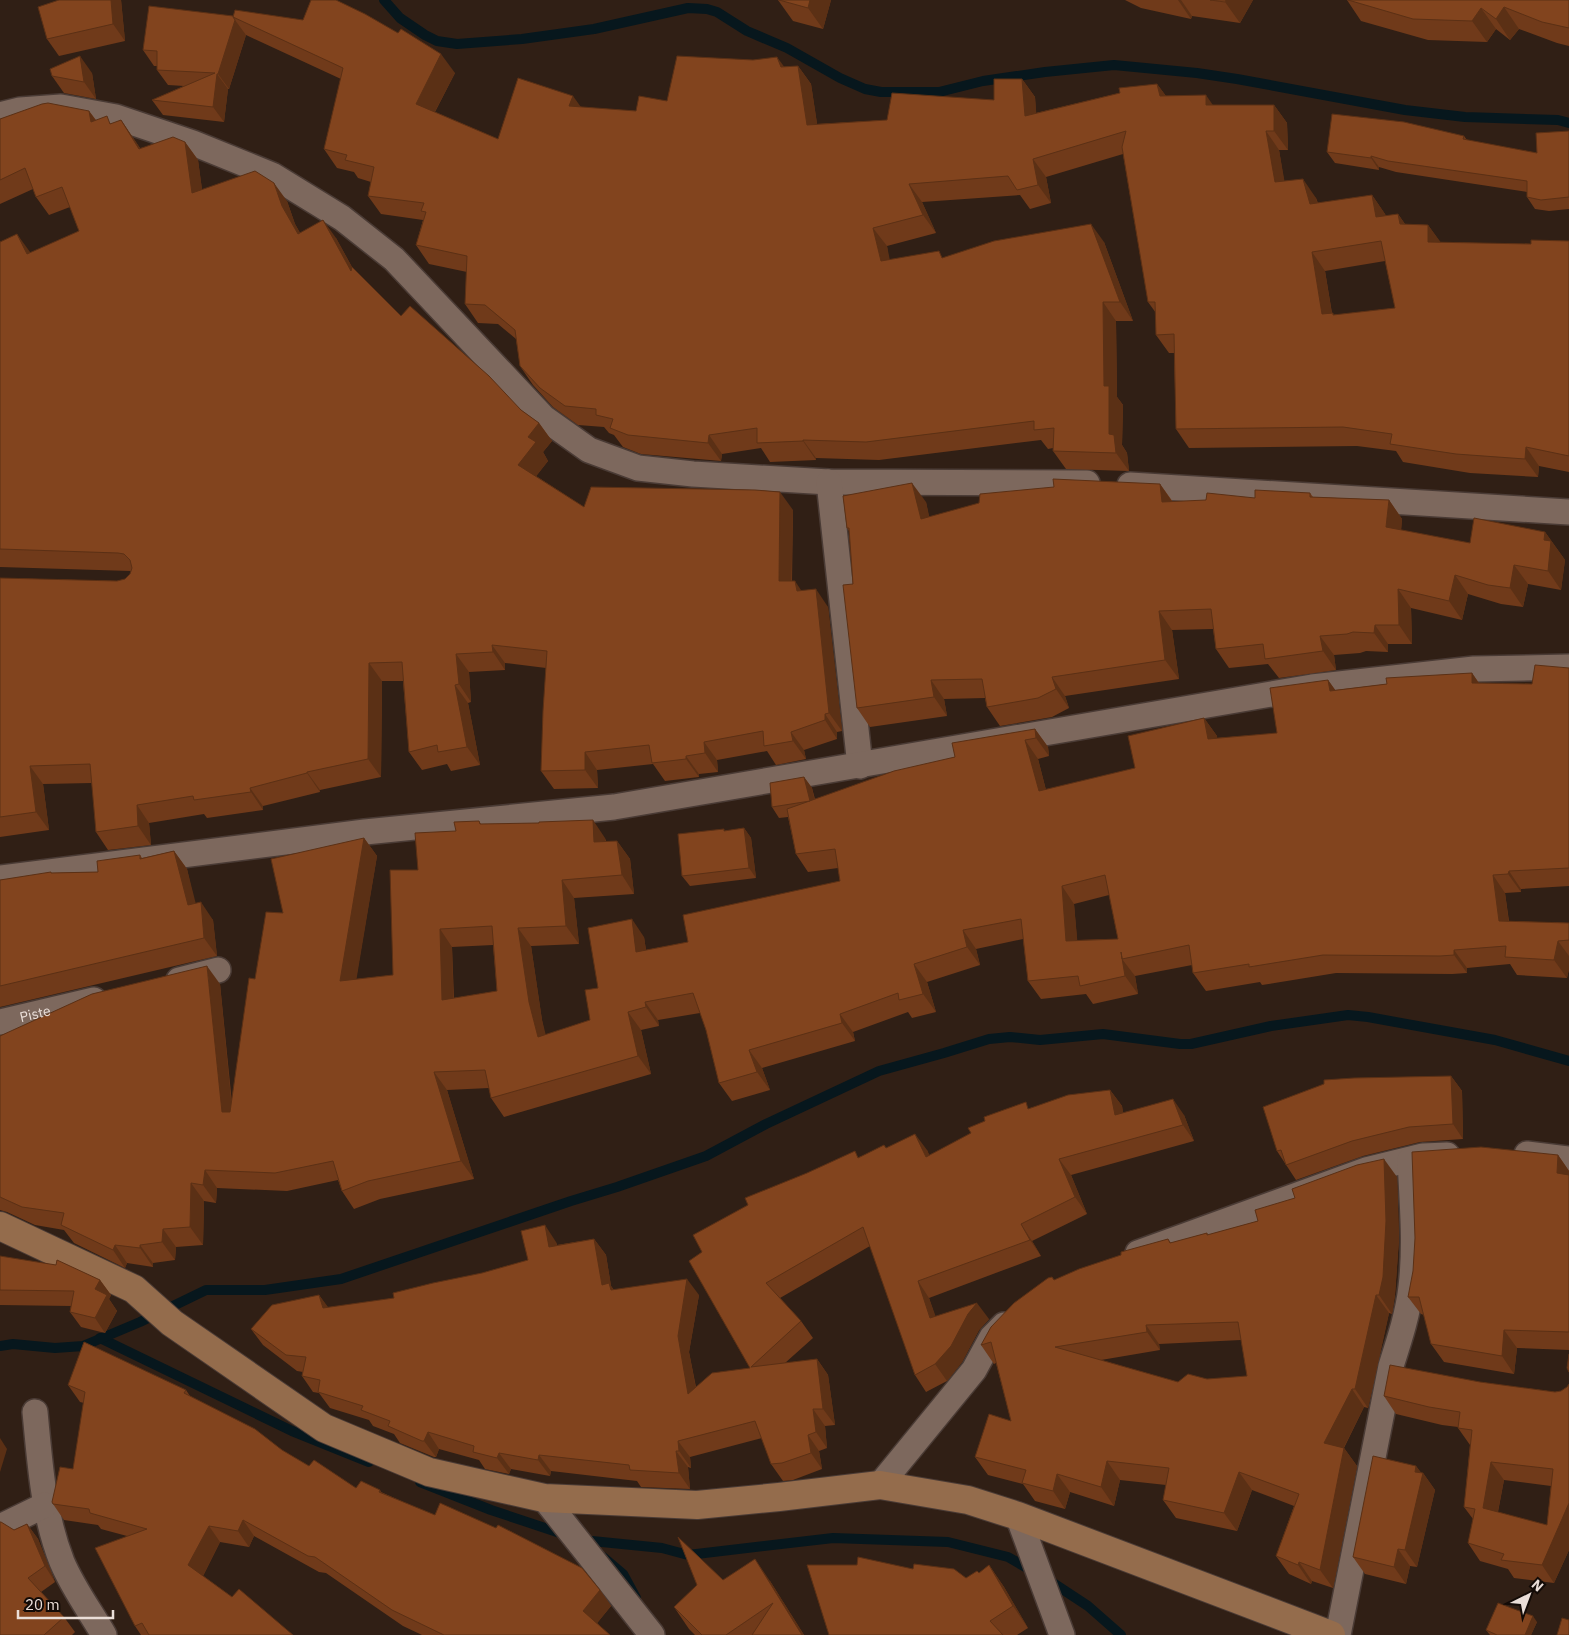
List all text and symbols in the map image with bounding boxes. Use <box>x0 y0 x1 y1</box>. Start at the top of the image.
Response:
street label: Piste <box>18 1001 53 1026</box>
north arrow <box>1504 1570 1554 1620</box>
text: N <box>1528 1575 1547 1595</box>
scale bar <box>18 1588 112 1620</box>
text: 20 m <box>25 1595 60 1614</box>

